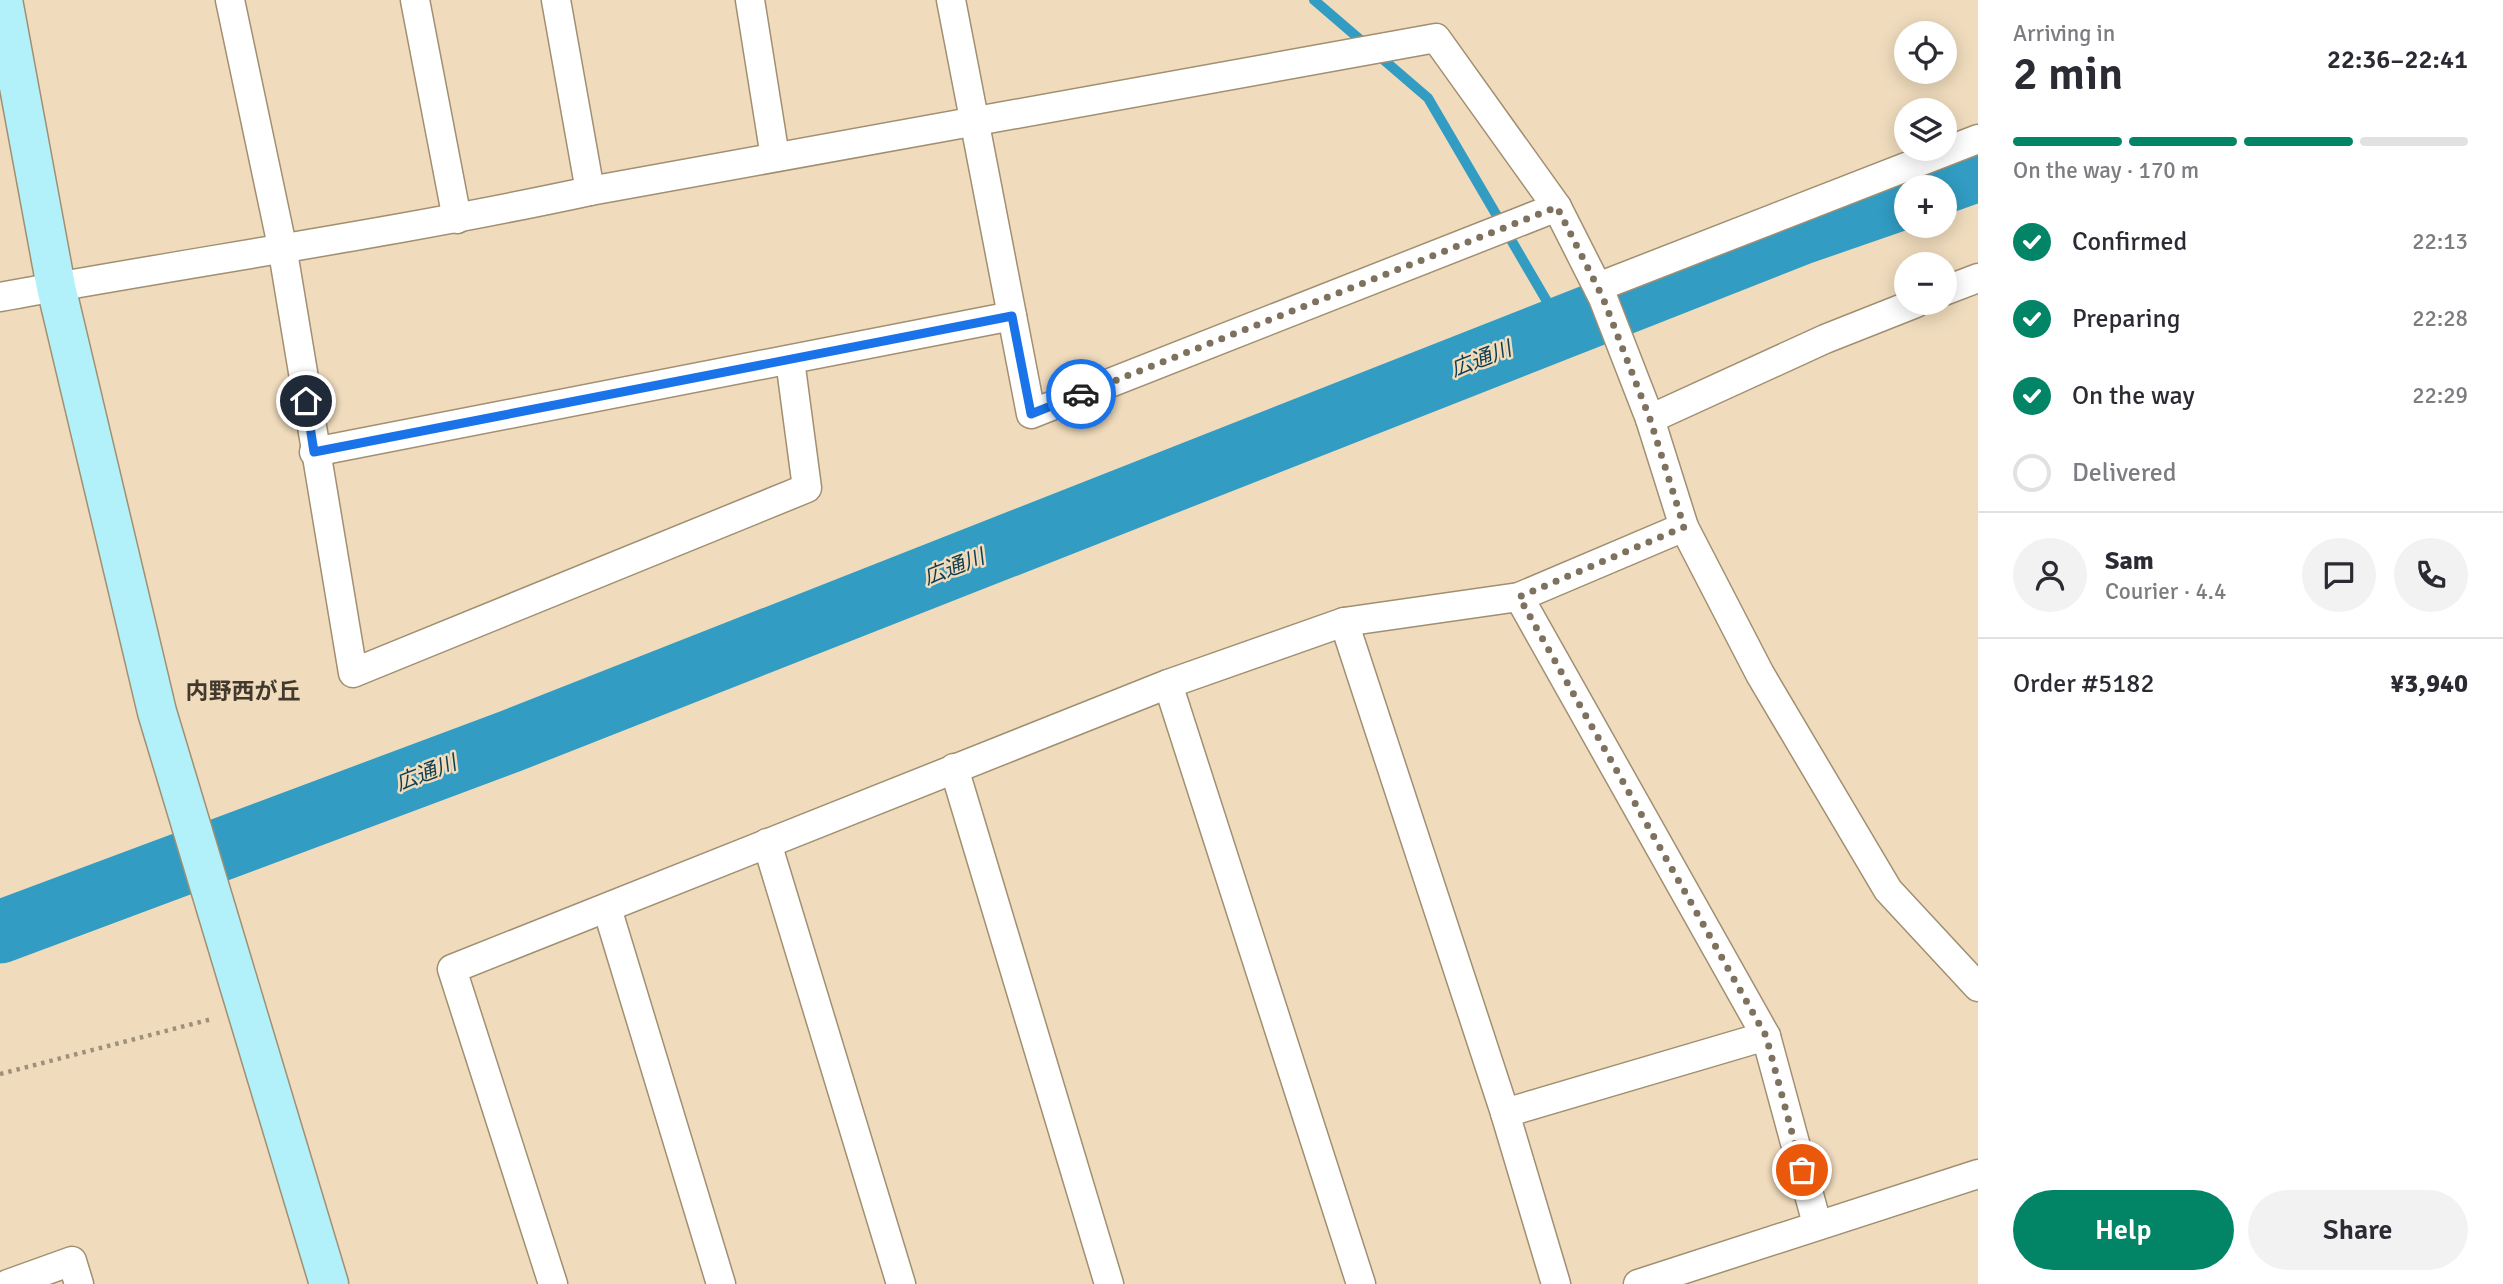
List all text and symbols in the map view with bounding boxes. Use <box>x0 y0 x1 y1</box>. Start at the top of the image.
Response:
text: Arriving in <box>2013 19 2115 48</box>
map controls <box>1894 21 1957 315</box>
button: locate <box>1894 21 1957 84</box>
text: 22:36–22:41 <box>2327 44 2468 76</box>
text: 2 min <box>2013 46 2123 102</box>
button: layers <box>1894 98 1957 161</box>
text: On the way · 170 m <box>2013 156 2199 185</box>
button: + <box>1894 175 1957 238</box>
icon: check <box>2013 223 2051 261</box>
text: Confirmed <box>2072 226 2187 258</box>
text: 22:13 <box>2412 227 2468 256</box>
button: − <box>1894 252 1957 315</box>
icon: check <box>2013 300 2051 338</box>
text: Preparing <box>2072 303 2180 335</box>
text: 22:28 <box>2412 304 2468 333</box>
water label: 広通川 <box>1447 335 1517 382</box>
courier <box>1046 359 1116 429</box>
pin <box>276 371 336 431</box>
icon: car <box>1062 375 1100 413</box>
icon: check <box>2013 377 2051 415</box>
text: On the way <box>2072 380 2195 412</box>
text: 22:29 <box>2412 381 2468 410</box>
icon: home <box>287 382 325 420</box>
text: Delivered <box>2072 457 2177 489</box>
button: person <box>2013 538 2087 612</box>
button: chat <box>2302 538 2376 612</box>
button: phone <box>2394 538 2468 612</box>
water label: 広通川 <box>920 543 990 590</box>
text: Sam <box>2105 545 2154 577</box>
text: Courier · 4.4 <box>2105 577 2226 606</box>
text: Order #5182 <box>2013 668 2154 700</box>
text: ¥3,940 <box>2390 668 2468 700</box>
district label: 内野西が丘 <box>186 677 301 706</box>
water label: 広通川 <box>392 749 462 796</box>
pin <box>1772 1140 1832 1200</box>
icon: bag <box>1783 1151 1821 1189</box>
button: Help <box>2013 1190 2234 1270</box>
button: Share <box>2248 1190 2468 1270</box>

